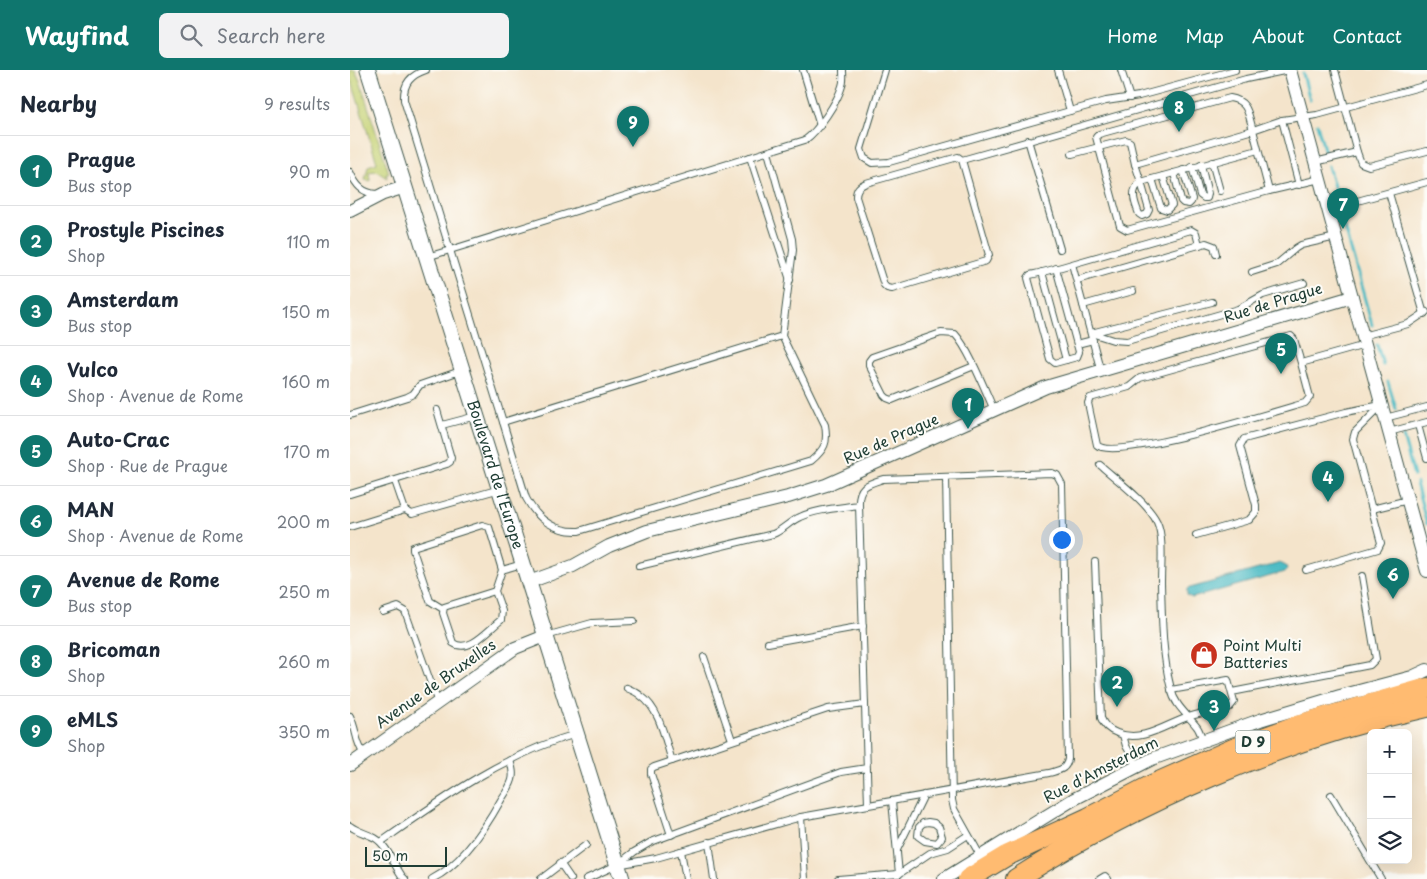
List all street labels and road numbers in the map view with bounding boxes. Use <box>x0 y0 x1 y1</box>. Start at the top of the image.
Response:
street label: Rue de Prague <box>1221 276 1325 327</box>
street label: Boulevard de l'Europe <box>462 397 531 552</box>
street label: Rue de Prague <box>839 406 942 469</box>
street label: Avenue de Bruxelles <box>370 632 500 733</box>
street label: Rue d'Amsterdam <box>1039 730 1162 808</box>
road number: D 9 <box>1236 730 1270 754</box>

